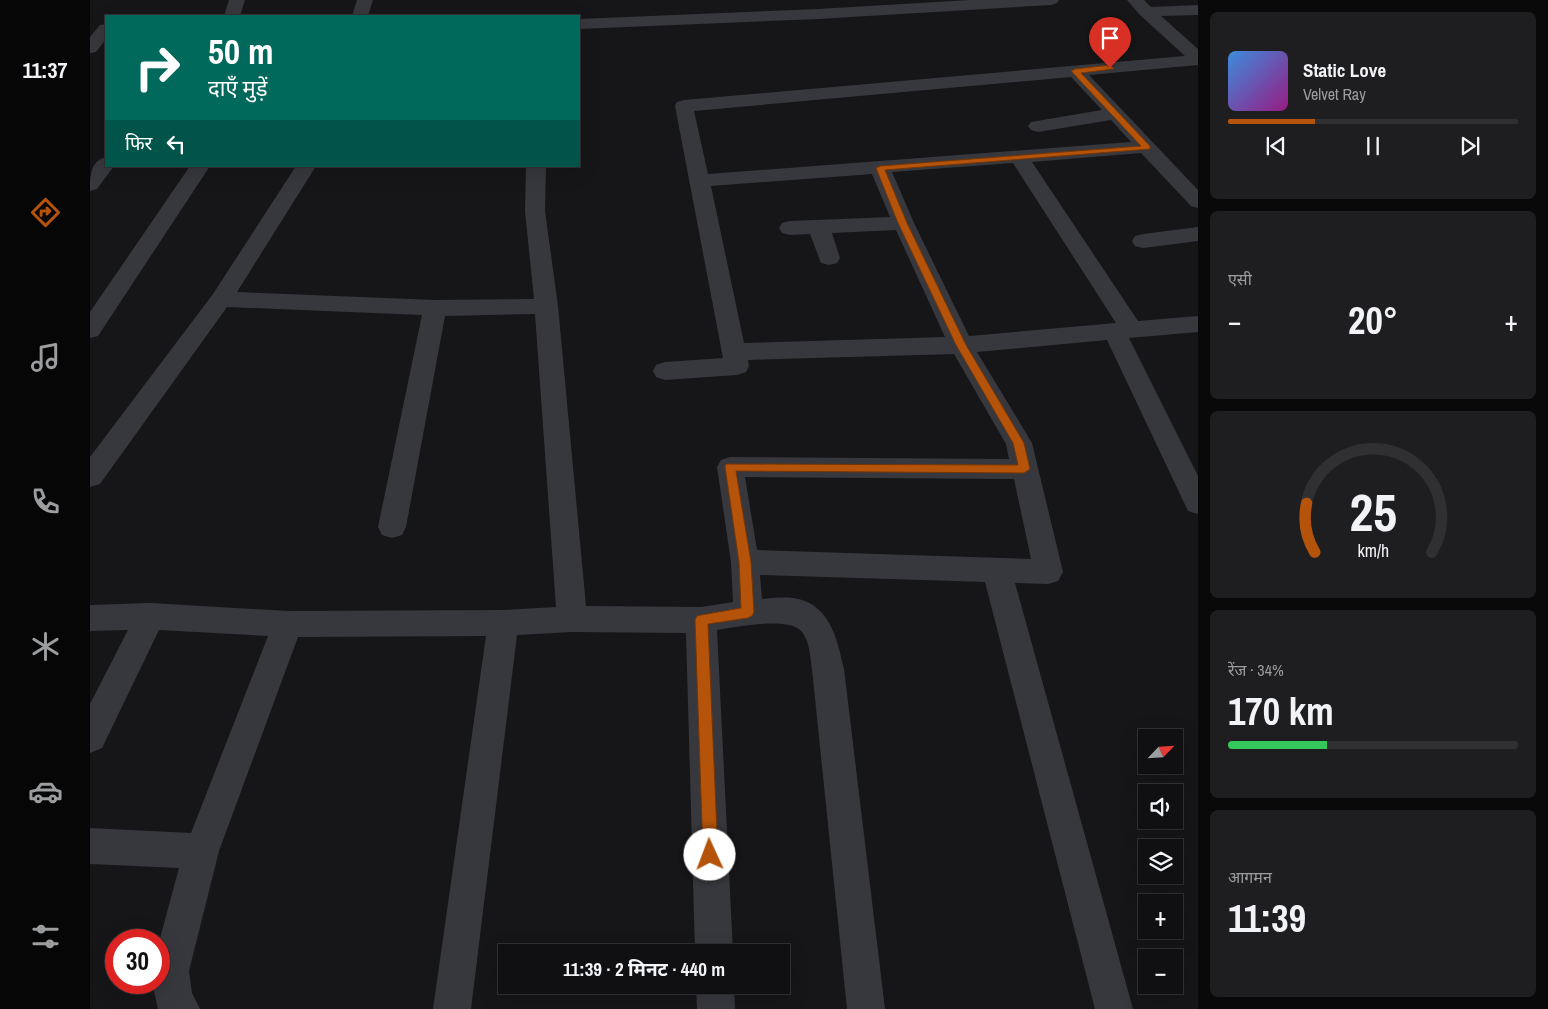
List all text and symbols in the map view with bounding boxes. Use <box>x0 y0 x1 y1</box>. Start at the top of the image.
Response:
pin <box>1089 17 1131 68</box>
icon: arrive <box>1096 24 1124 52</box>
text: 50 m <box>208 28 273 75</box>
icon: right <box>125 35 190 100</box>
text: 11:37 <box>22 55 68 85</box>
text: Static Love <box>1303 57 1386 83</box>
text: दाएँ मुड़ें <box>208 73 268 103</box>
text: Velvet Ray <box>1303 83 1366 105</box>
text: फिर <box>125 130 152 156</box>
icon: left <box>162 130 190 158</box>
icon: previous <box>1262 132 1290 160</box>
icon: pause <box>1359 132 1387 160</box>
icon: next <box>1456 132 1484 160</box>
icon: directions <box>28 195 63 230</box>
text: एसी <box>1228 268 1252 290</box>
text: 20° <box>1348 295 1398 346</box>
text: − <box>1228 302 1241 340</box>
text: + <box>1505 302 1518 340</box>
icon: music <box>28 340 63 375</box>
text: 25 <box>1349 477 1397 547</box>
icon: phone <box>28 484 63 519</box>
text: km/h <box>1357 539 1389 563</box>
icon: climate <box>28 629 63 664</box>
text: रेंज · 34% <box>1228 659 1284 681</box>
text: 170 km <box>1228 686 1334 737</box>
north arrow <box>1138 729 1182 774</box>
map controls <box>1138 729 1183 994</box>
icon: car <box>28 774 63 809</box>
button: sound <box>1138 784 1183 829</box>
position arrow <box>683 828 735 880</box>
button: layers <box>1138 839 1183 884</box>
text: आगमन <box>1228 866 1272 888</box>
text: 11:39 <box>1228 893 1306 944</box>
button: + <box>1138 894 1183 939</box>
icon: filters <box>28 919 63 954</box>
speed limit sign: 30 <box>105 929 170 994</box>
button: − <box>1138 949 1183 994</box>
text: 11:39 · 2 मिनट · 440 m <box>563 956 725 982</box>

